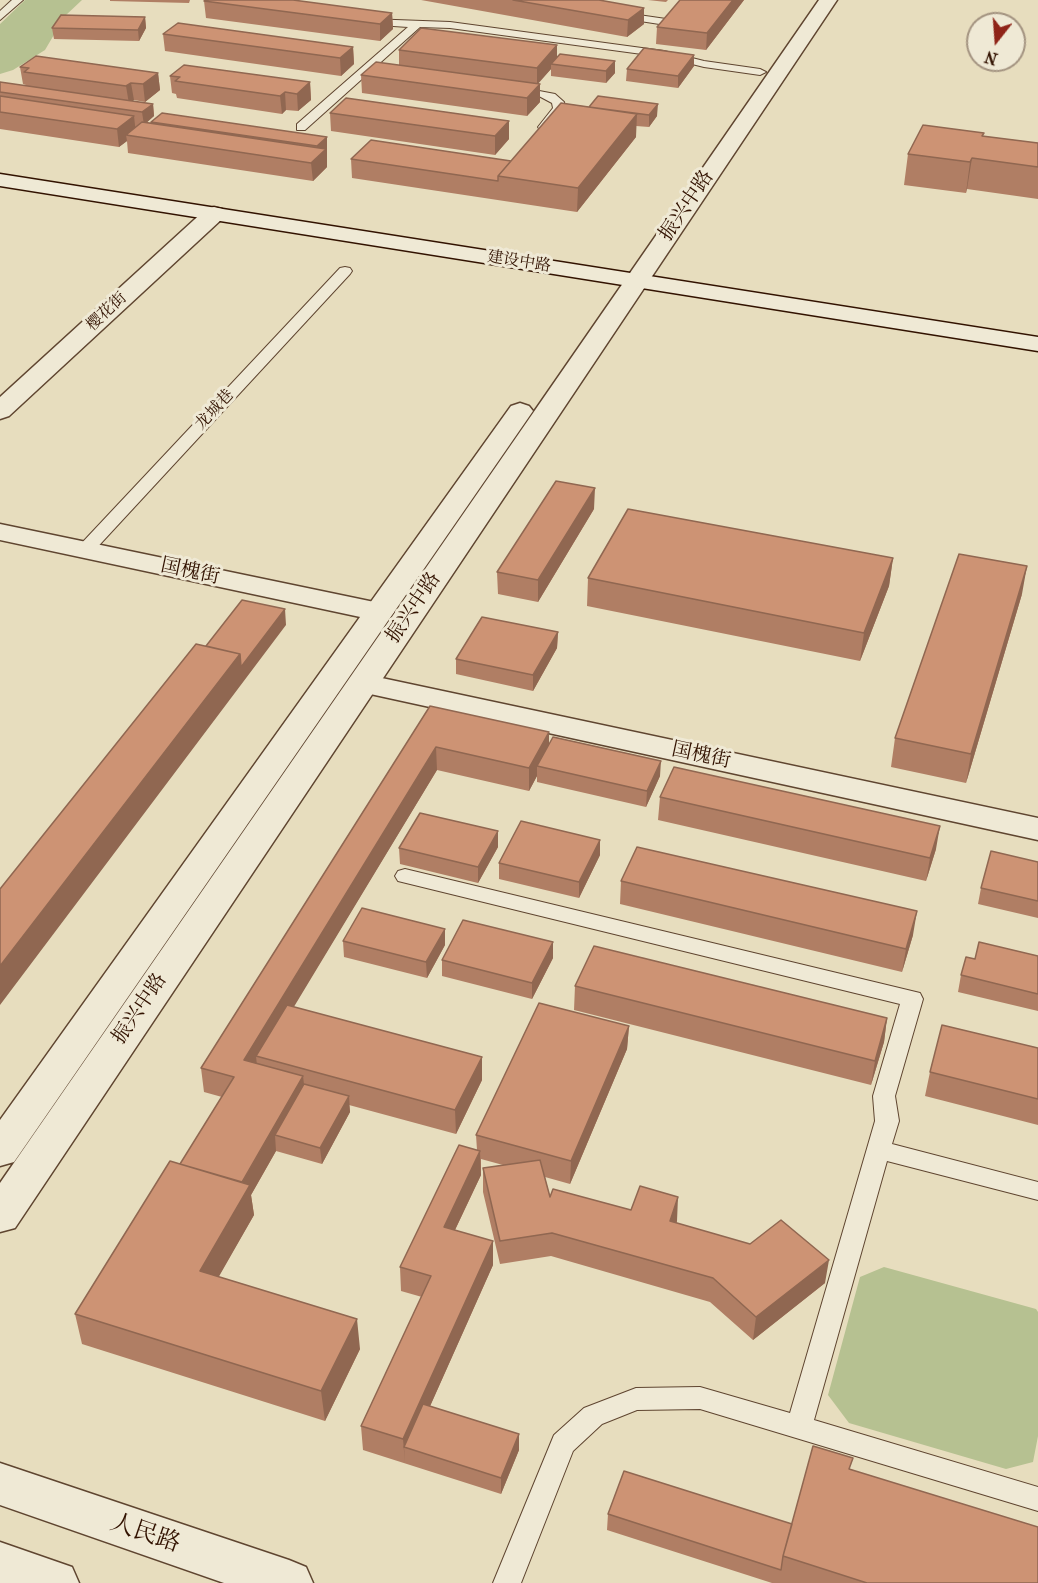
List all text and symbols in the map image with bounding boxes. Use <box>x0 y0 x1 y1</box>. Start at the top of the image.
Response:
north arrow <box>966 12 1026 72</box>
text: N <box>983 47 1000 69</box>
street label: 振兴中路 <box>655 166 719 246</box>
street label: 建设中路 <box>486 248 552 276</box>
street label: 樱花街 <box>83 289 131 335</box>
street label: 龙城巷 <box>192 386 238 434</box>
street label: 国槐街 <box>158 554 222 590</box>
street label: 振兴中路 <box>382 568 446 648</box>
street label: 国槐街 <box>669 738 733 774</box>
street label: 振兴中路 <box>108 969 172 1049</box>
street label: 人民路 <box>106 1509 184 1559</box>

